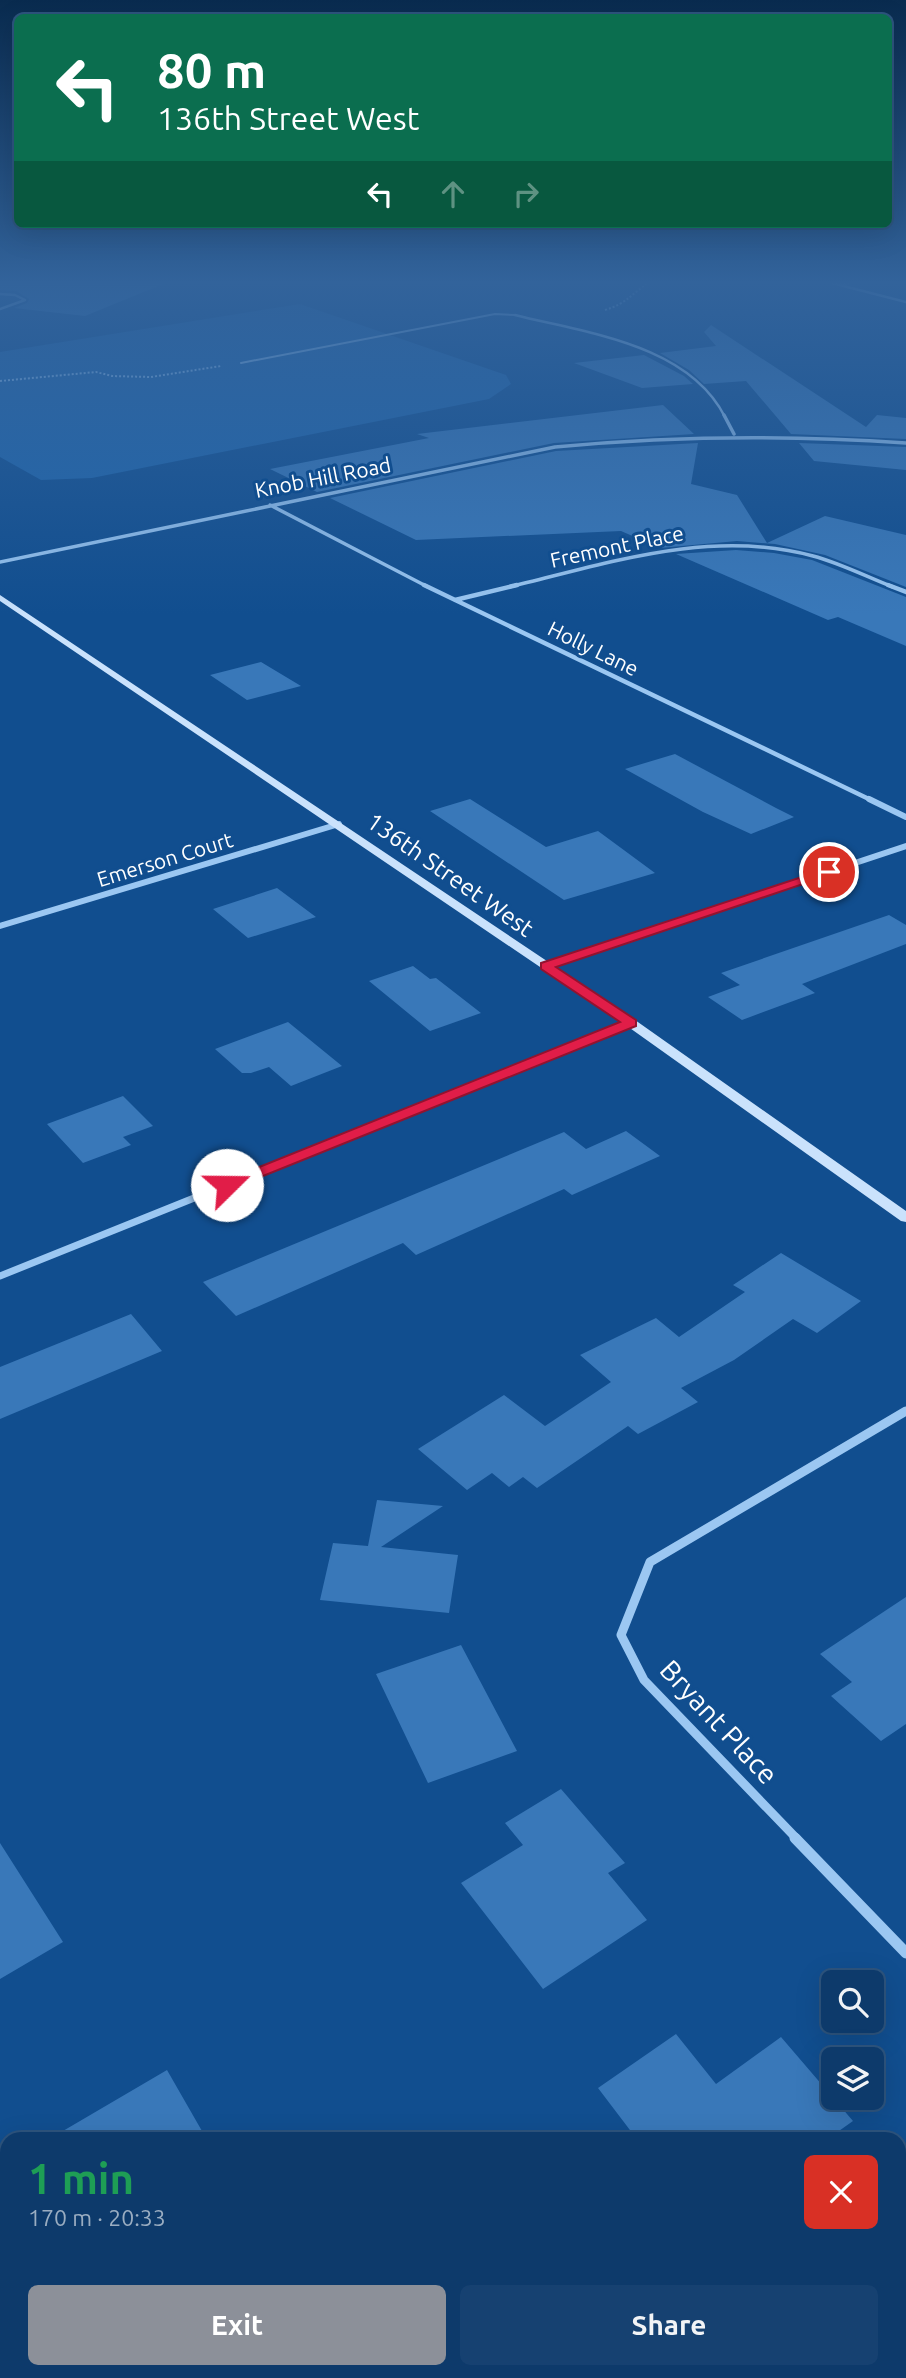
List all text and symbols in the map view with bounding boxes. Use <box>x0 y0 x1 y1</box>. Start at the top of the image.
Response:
icon: left <box>42 42 133 133</box>
text: 80 m <box>157 42 266 97</box>
text: 136th Street West <box>157 100 419 136</box>
icon: left <box>361 175 399 213</box>
icon: ahead <box>434 175 472 213</box>
icon: right <box>507 175 545 213</box>
street label: Knob Hill Road <box>253 452 393 502</box>
street label: Fremont Place <box>548 520 686 572</box>
street label: Holly Lane <box>544 616 643 680</box>
street label: 136th Street West <box>362 807 539 942</box>
street label: Emerson Court <box>94 827 236 891</box>
pin <box>799 842 859 902</box>
icon: arrive <box>810 853 848 891</box>
position arrow <box>190 1148 264 1222</box>
street label: Bryant Place <box>654 1654 784 1790</box>
map controls <box>821 1970 884 2110</box>
button: search <box>821 1970 884 2033</box>
button: layers <box>821 2047 884 2110</box>
text: 1 min <box>28 2155 134 2202</box>
button: close <box>804 2155 878 2229</box>
text: 170 m · 20:33 <box>28 2205 166 2230</box>
button: Exit <box>28 2285 446 2365</box>
button: Share <box>460 2285 878 2365</box>

